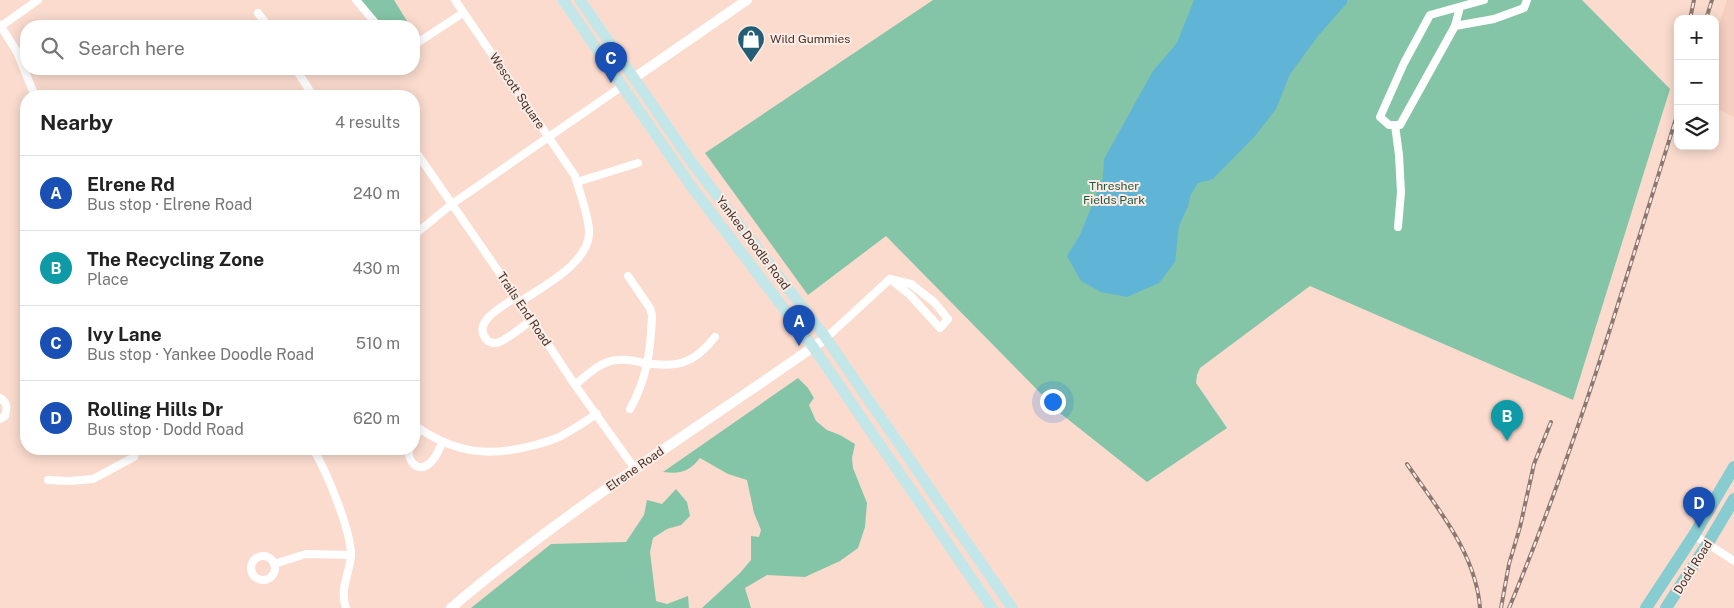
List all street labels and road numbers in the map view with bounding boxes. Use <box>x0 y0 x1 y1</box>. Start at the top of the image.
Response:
street label: Wescott Square <box>486 50 548 132</box>
street label: Yankee Doodle Road <box>713 193 793 293</box>
street label: Trails End Road <box>494 269 554 349</box>
street label: Elrene Road <box>603 444 667 494</box>
street label: Dodd Road <box>1671 538 1715 596</box>

